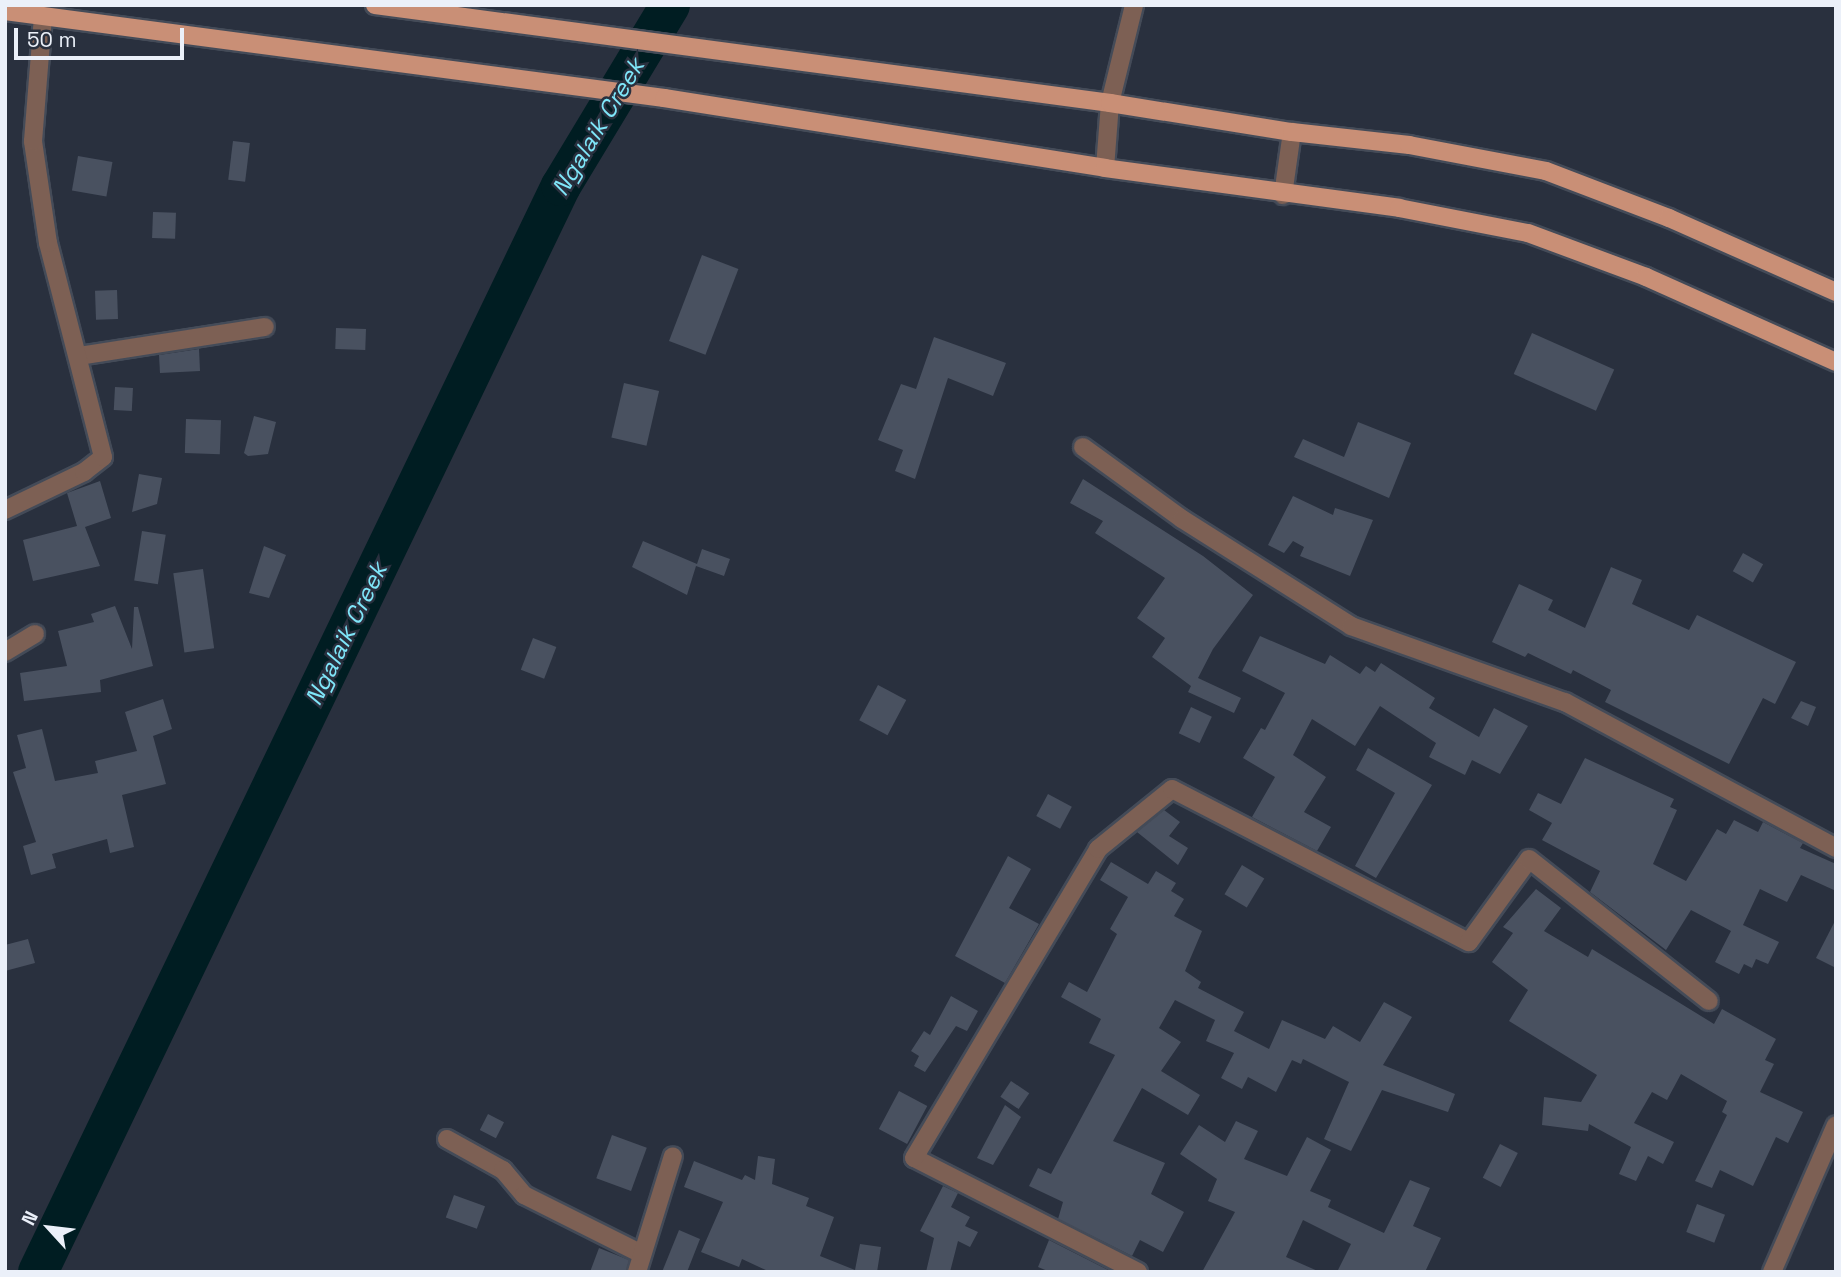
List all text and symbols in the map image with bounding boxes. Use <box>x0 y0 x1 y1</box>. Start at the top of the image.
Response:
scale bar <box>18 14 187 58</box>
text: 50 m <box>27 26 77 53</box>
water label: Ngalaik Creek <box>546 53 650 201</box>
water label: Ngalaik Creek <box>299 558 393 710</box>
north arrow <box>14 1193 84 1263</box>
text: N <box>16 1207 44 1230</box>

